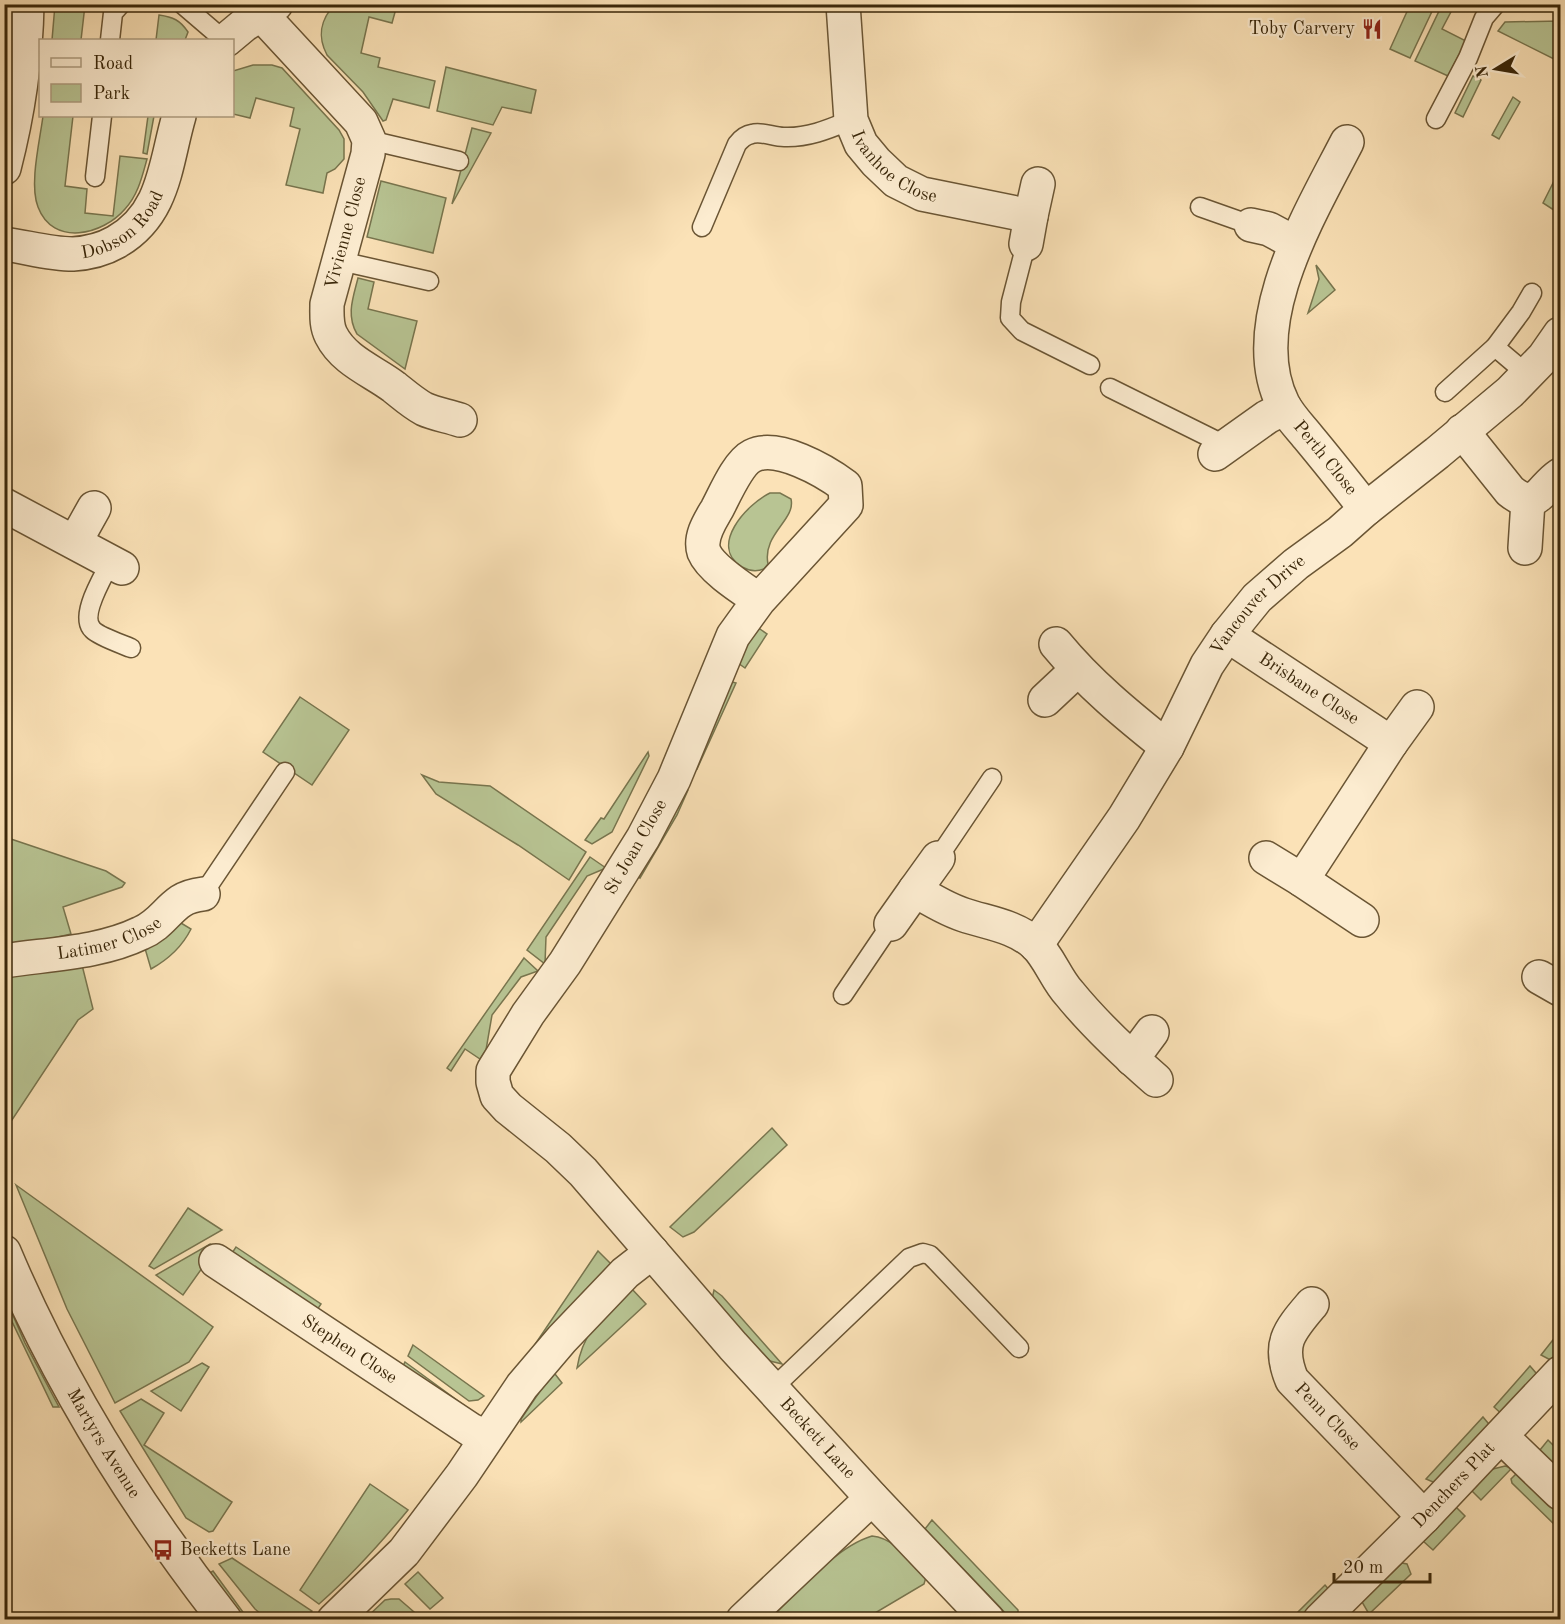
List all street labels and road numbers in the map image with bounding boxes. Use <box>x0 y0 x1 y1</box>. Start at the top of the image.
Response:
street label: Ivanhoe Close <box>847 128 938 206</box>
street label: Vivienne Close <box>322 175 370 291</box>
street label: Dobson Road <box>80 188 167 262</box>
street label: Perth Close <box>1290 418 1360 499</box>
street label: Vancouver Drive <box>1207 551 1309 658</box>
street label: Brisbane Close <box>1256 650 1362 728</box>
street label: St Joan Close <box>602 796 670 898</box>
street label: Latimer Close <box>56 914 165 963</box>
street label: Stephen Close <box>299 1312 400 1387</box>
street label: Penn Close <box>1291 1379 1364 1454</box>
street label: Martyrs Avenue <box>63 1386 144 1502</box>
street label: Beckett Lane <box>776 1394 859 1482</box>
street label: Denchers Plat <box>1409 1439 1498 1532</box>

